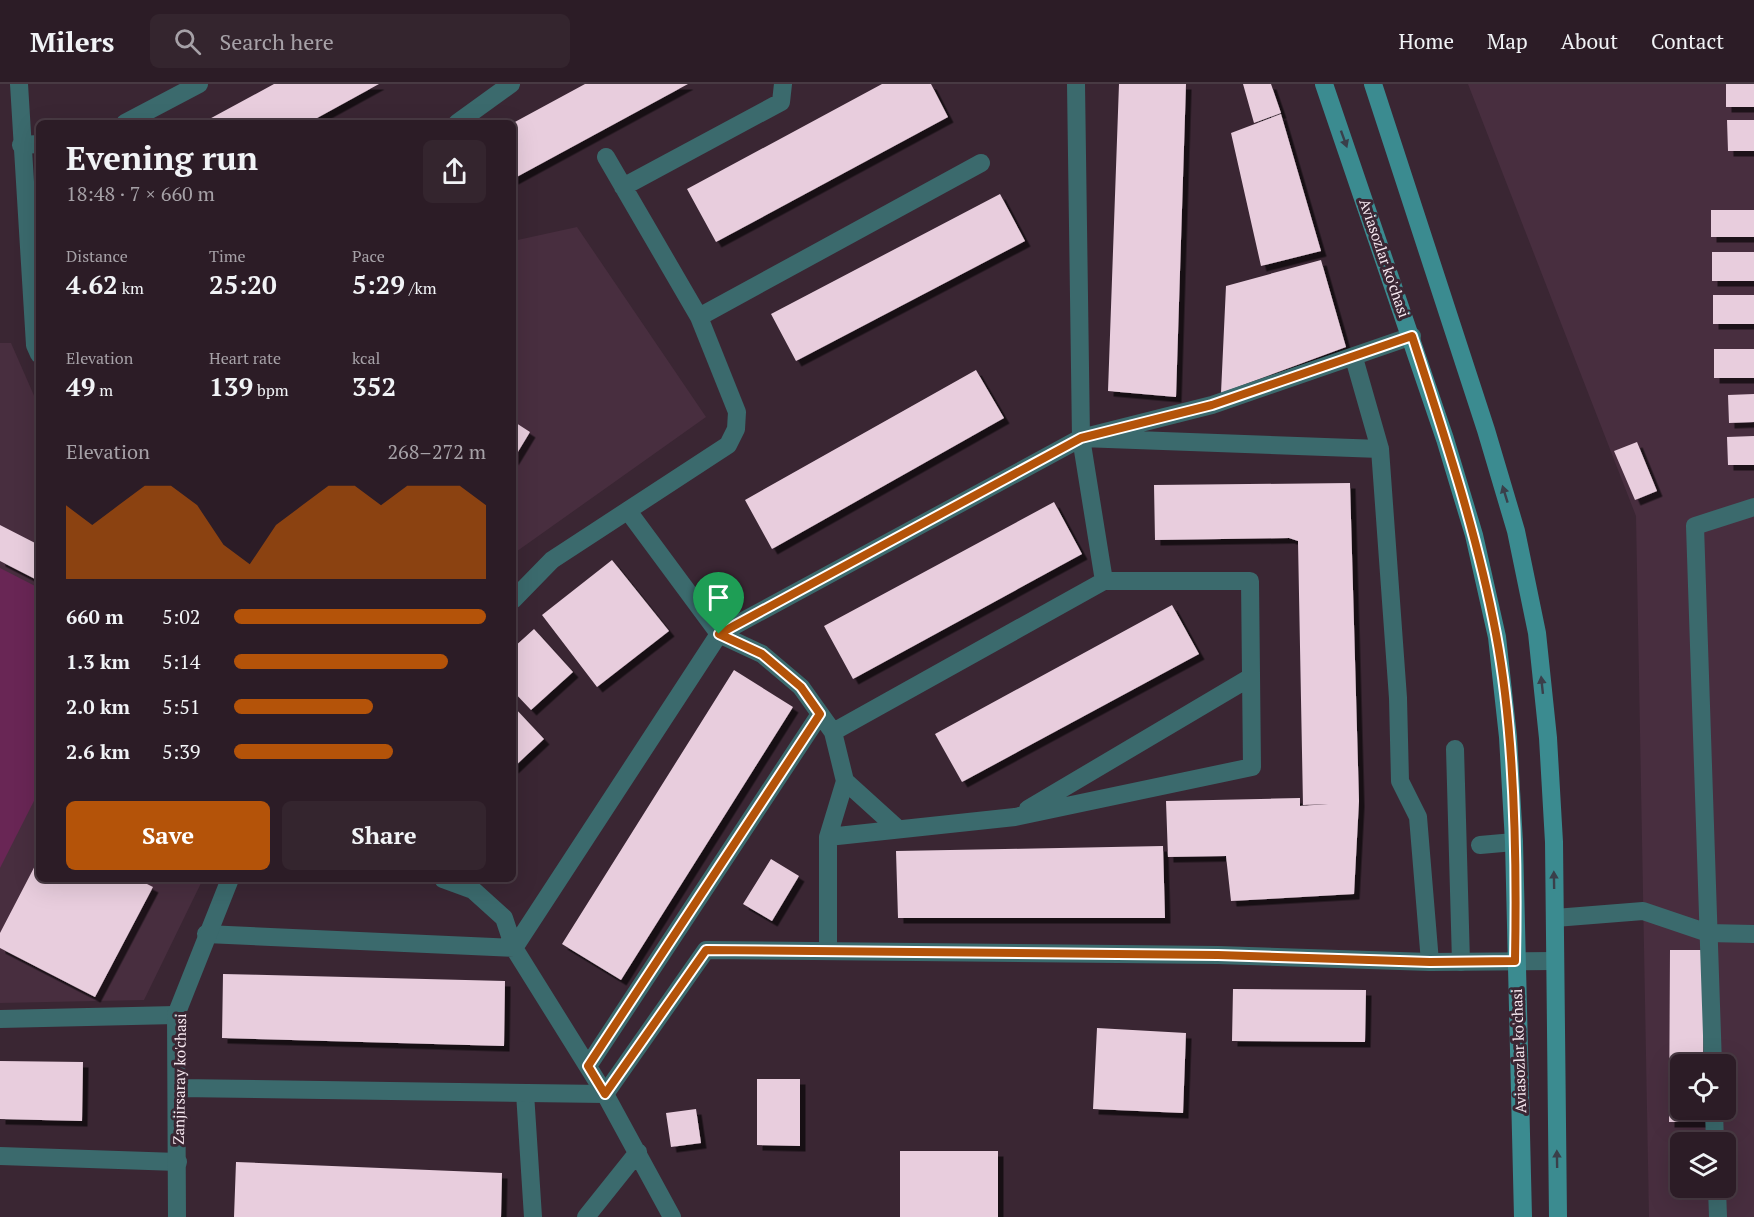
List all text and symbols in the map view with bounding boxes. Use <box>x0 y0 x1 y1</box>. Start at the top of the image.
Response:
search box <box>150 14 570 68</box>
text: Milers <box>30 23 114 60</box>
icon: search <box>171 25 204 58</box>
text: Search here <box>219 27 334 56</box>
text: Home <box>1398 27 1454 55</box>
text: Map <box>1487 27 1528 55</box>
text: About <box>1561 27 1618 55</box>
text: Contact <box>1651 27 1724 55</box>
one-way arrow <box>1339 130 1349 148</box>
text: Evening run <box>66 136 258 179</box>
button: share <box>423 140 486 203</box>
text: 18:48 · 7 × 660 m <box>66 180 215 207</box>
street label: Aviasozlar ko'chasi <box>1355 196 1415 320</box>
text: Distance <box>66 245 128 267</box>
text: Time <box>209 245 246 267</box>
text: Pace <box>352 245 385 267</box>
text: 4.62 <box>66 267 118 301</box>
text: 25:20 <box>209 267 277 301</box>
text: 5:29 <box>352 267 405 301</box>
text: km <box>118 277 144 299</box>
text: /km <box>405 277 436 299</box>
text: Elevation <box>66 347 133 369</box>
text: Heart rate <box>209 347 281 369</box>
text: kcal <box>352 347 380 369</box>
text: 49 <box>66 369 95 403</box>
text: 139 <box>209 369 253 403</box>
text: 352 <box>352 369 396 403</box>
text: m <box>95 379 113 401</box>
text: bpm <box>253 379 289 401</box>
text: Elevation <box>66 438 150 465</box>
text: 268–272 m <box>387 438 486 465</box>
one-way arrow <box>1500 485 1509 503</box>
pin <box>693 572 744 634</box>
icon: arrive <box>702 581 735 614</box>
text: 660 m <box>66 603 124 630</box>
text: 5:02 <box>162 603 201 630</box>
text: 1.3 km <box>66 648 130 675</box>
text: 5:14 <box>162 648 201 675</box>
one-way arrow <box>1538 675 1547 694</box>
text: 2.0 km <box>66 693 130 720</box>
text: 5:51 <box>162 693 201 720</box>
text: 2.6 km <box>66 738 130 765</box>
text: 5:39 <box>162 738 201 765</box>
button: Save <box>66 801 270 870</box>
button: Share <box>282 801 486 870</box>
one-way arrow <box>1549 870 1559 889</box>
street label: Aviasozlar ko'chasi <box>1506 988 1530 1114</box>
street label: Zanjirsaray ko'chasi <box>168 1013 190 1145</box>
map controls <box>1670 1054 1736 1198</box>
button: locate <box>1670 1054 1736 1120</box>
button: layers <box>1670 1132 1736 1198</box>
one-way arrow <box>1552 1149 1562 1168</box>

